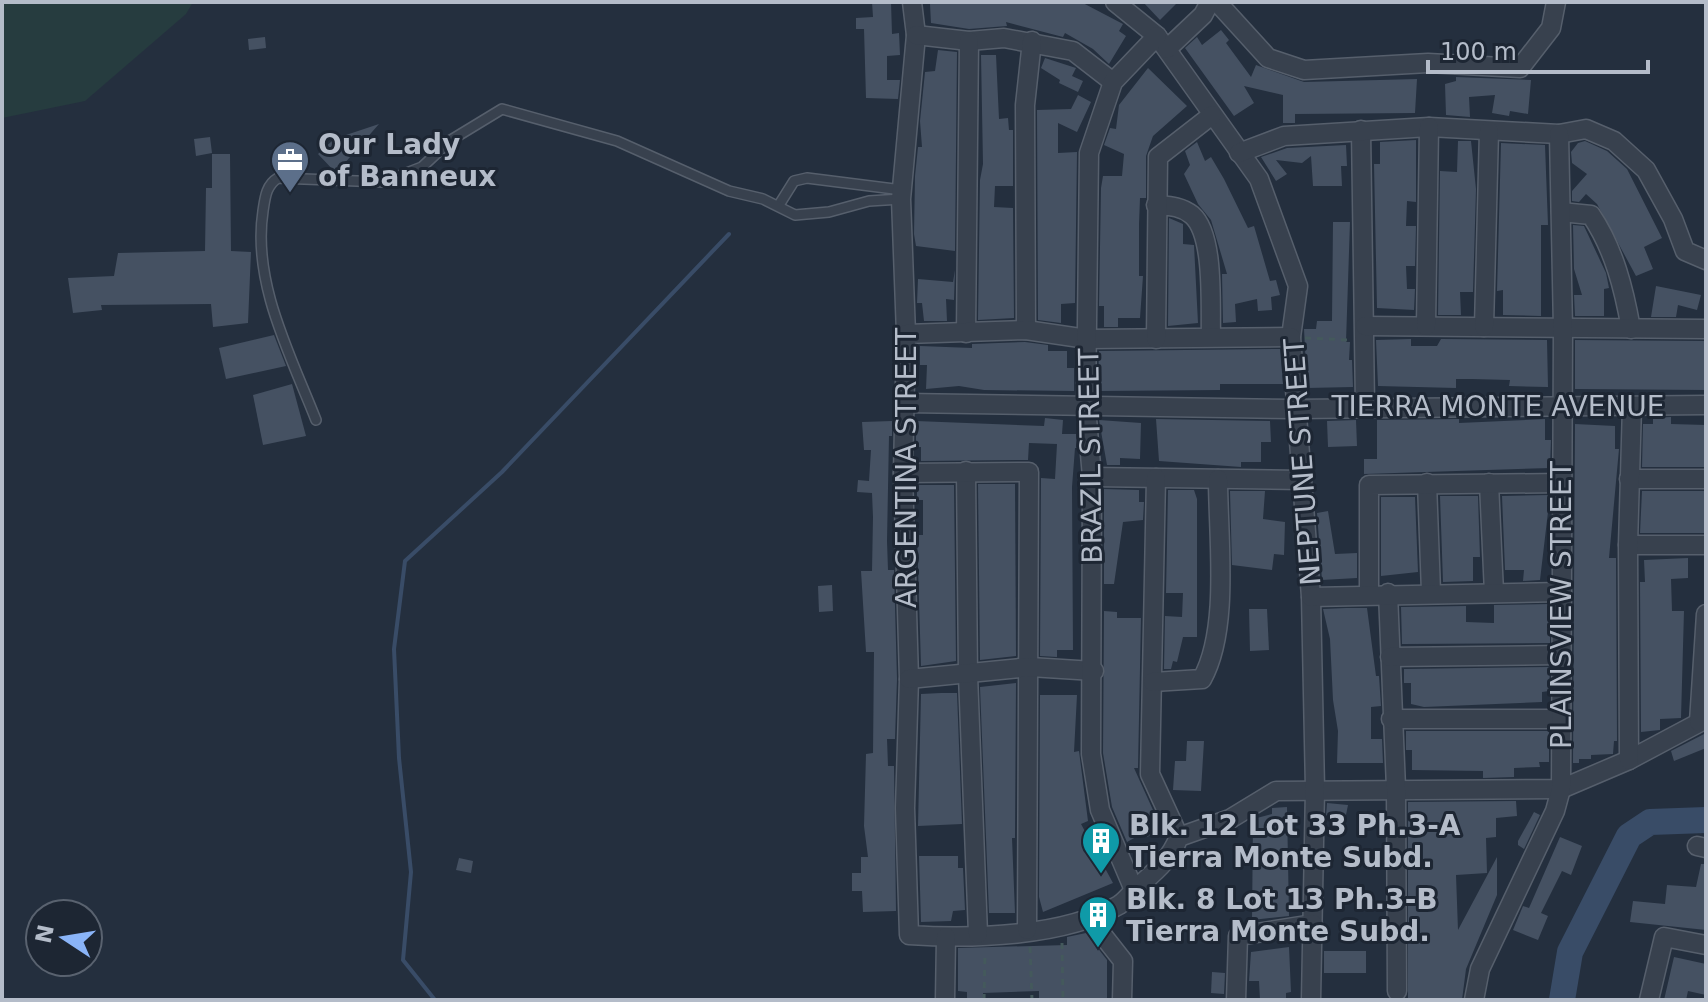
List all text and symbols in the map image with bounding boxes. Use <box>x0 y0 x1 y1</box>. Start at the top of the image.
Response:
scale bar <box>1428 24 1648 74</box>
text: 100 m <box>1440 38 1517 66</box>
place label: Our Lady of Banneux <box>318 128 496 193</box>
office icon: Our Lady of Banneux <box>269 139 311 194</box>
street label: ARGENTINA STREET <box>890 327 923 608</box>
street label: NEPTUNE STREET <box>1277 336 1328 587</box>
street label: BRAZIL STREET <box>1072 347 1109 564</box>
street label: TIERRA MONTE AVENUE <box>1330 390 1665 423</box>
street label: PLAINSVIEW STREET <box>1545 460 1578 749</box>
place label: Blk. 12 Lot 33 Ph.3-A Tierra Monte Subd. <box>1129 809 1461 874</box>
building icon: Blk. 12 Lot 33 Ph.3-A Tierra Monte Subd. <box>1080 820 1122 875</box>
place label: Blk. 8 Lot 13 Ph.3-B Tierra Monte Subd. <box>1126 883 1438 948</box>
building icon: Blk. 8 Lot 13 Ph.3-B Tierra Monte Subd. <box>1077 894 1119 949</box>
north arrow <box>24 898 104 978</box>
text: N <box>31 922 59 946</box>

